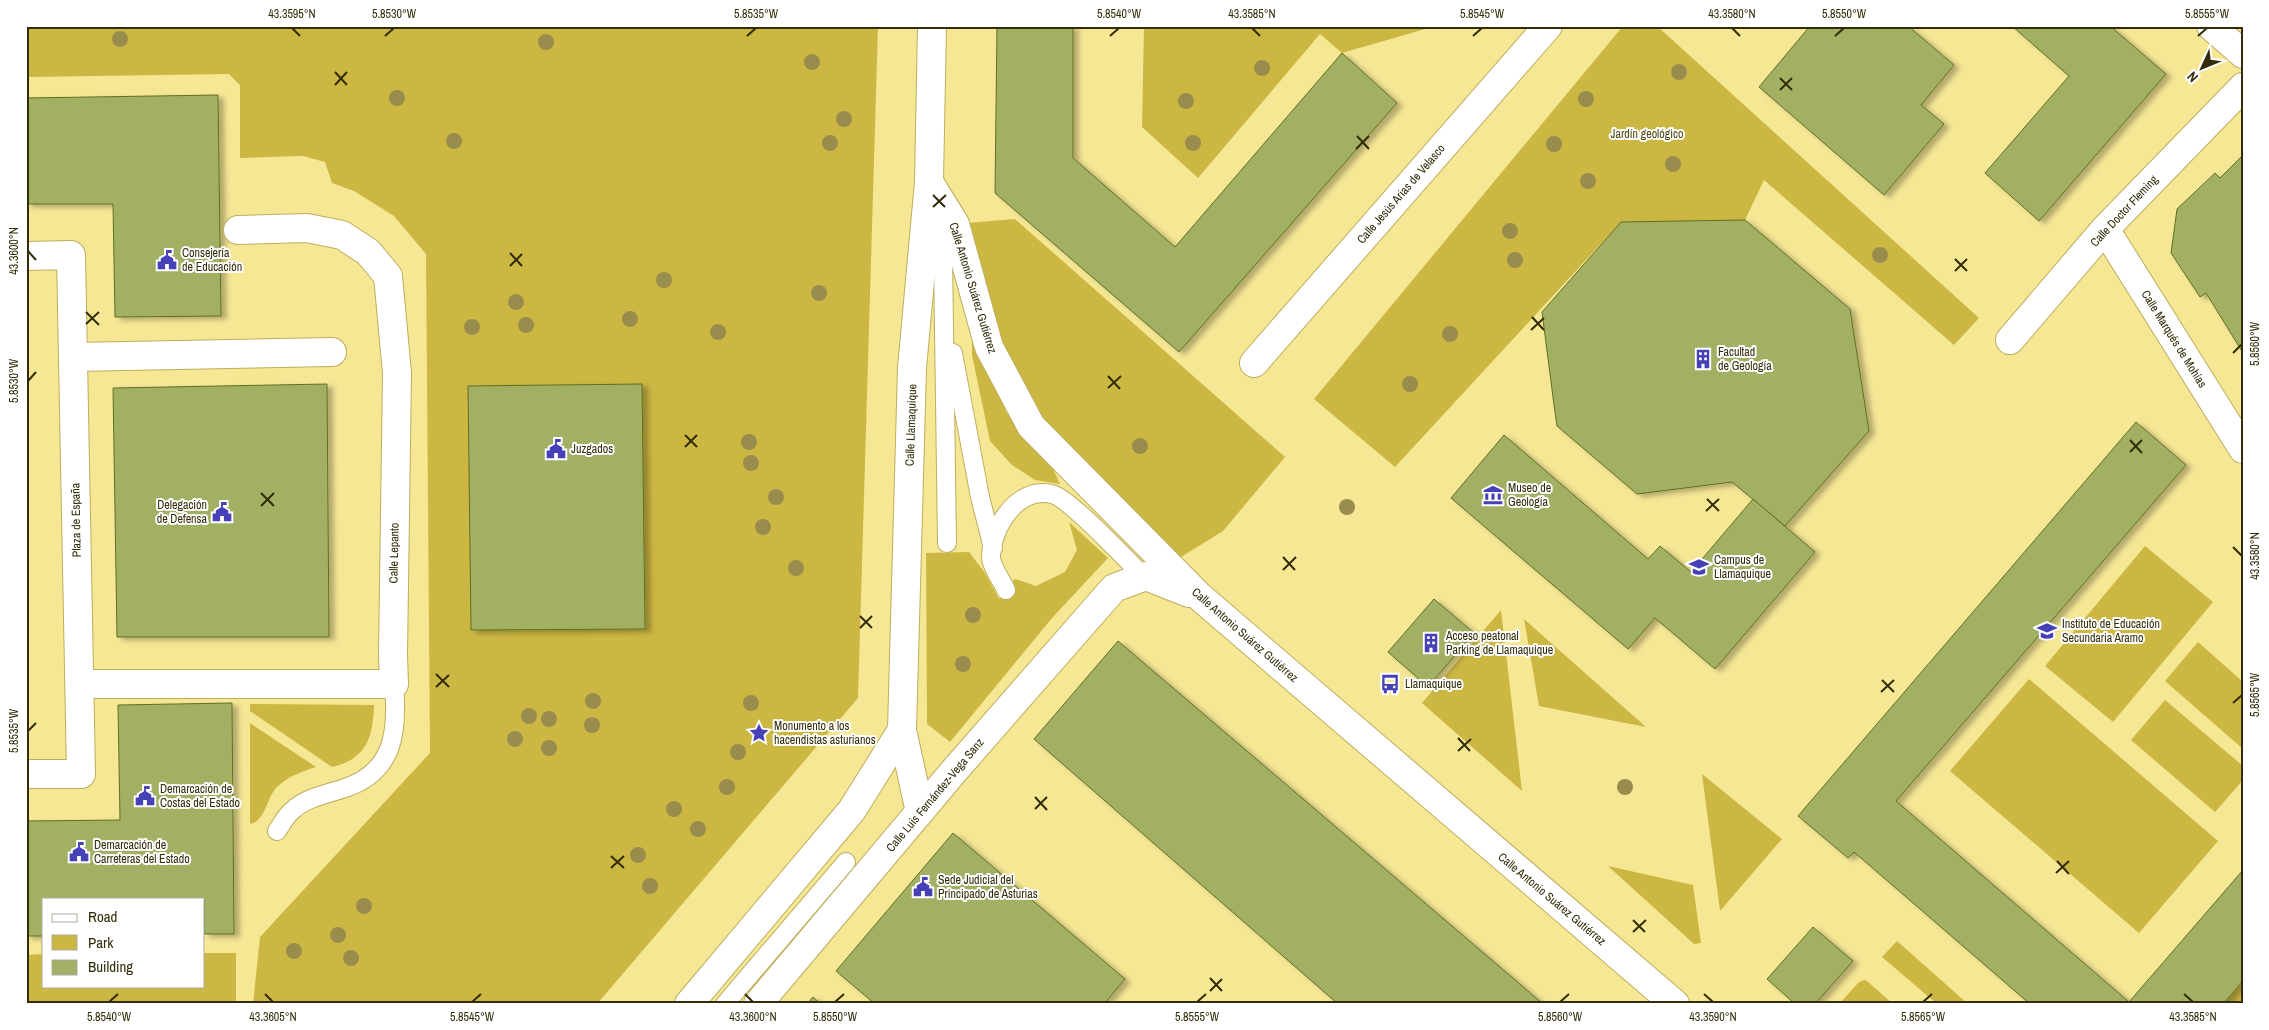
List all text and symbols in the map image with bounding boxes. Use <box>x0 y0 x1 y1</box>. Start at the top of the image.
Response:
text: 43.3595°N <box>268 6 316 22</box>
text: 5.8530°W <box>372 6 417 22</box>
text: 5.8535°W <box>734 6 779 22</box>
text: 5.8540°W <box>1097 6 1142 22</box>
text: 43.3585°N <box>1228 6 1276 22</box>
text: 5.8545°W <box>1460 6 1505 22</box>
text: 43.3580°N <box>1708 6 1756 22</box>
text: 5.8550°W <box>1822 6 1867 22</box>
text: 5.8555°W <box>2185 6 2230 22</box>
north arrow <box>2176 42 2226 92</box>
text: N <box>2183 68 2202 86</box>
park label: Jardín geológico <box>1611 126 1683 142</box>
street label: Calle Jesús Arias de Velasco <box>1353 141 1449 247</box>
street label: Calle Doctor Fleming <box>2087 171 2162 250</box>
street label: Calle Antonio Suárez Gutiérrez <box>945 221 1001 356</box>
text: 43.3600°N <box>6 227 22 275</box>
place label: Consejería de Educación <box>182 245 242 275</box>
public building icon: Consejería de Educación <box>156 249 178 271</box>
street label: Calle Marqués de Mohías <box>2138 287 2211 391</box>
text: 5.8560°W <box>2247 321 2263 366</box>
place label: Facultad de Geología <box>1718 344 1772 374</box>
building icon: Facultad de Geología <box>1692 348 1714 370</box>
text: 5.8530°W <box>6 358 22 403</box>
street label: Calle Llamaquique <box>902 384 920 466</box>
public building icon: Juzgados <box>545 438 567 460</box>
place label: Juzgados <box>571 441 613 457</box>
place label: Museo de Geología <box>1508 480 1551 510</box>
street label: Plaza de España <box>67 482 85 557</box>
museum icon: Museo de Geología <box>1482 484 1504 506</box>
place label: Delegación de Defensa <box>157 497 208 527</box>
public building icon: Delegación de Defensa <box>211 501 233 523</box>
street label: Calle Lepanto <box>385 522 403 584</box>
text: 43.3580°N <box>2247 532 2263 580</box>
place label: Campus de Llamaquique <box>1714 552 1771 582</box>
school or university icon: Campus de Llamaquique <box>1688 556 1710 578</box>
street label: Calle Antonio Suárez Gutiérrez <box>1188 584 1302 686</box>
place label: Instituto de Educación Secundaria Aramo <box>2062 616 2160 646</box>
school or university icon: Instituto de Educación Secundaria Aramo <box>2036 620 2058 642</box>
place label: Acceso peatonal Parking de Llamaquique <box>1445 628 1553 658</box>
building icon: Acceso peatonal Parking de Llamaquique <box>1420 632 1442 654</box>
text: 5.8565°W <box>2247 672 2263 717</box>
bus stop icon: Llamaquique <box>1379 673 1401 695</box>
place label: Llamaquique <box>1405 676 1462 692</box>
text: 5.8535°W <box>6 708 22 753</box>
place label: Monumento a los hacendistas asturianos <box>774 718 876 748</box>
place icon: Monumento a los hacendistas asturianos <box>748 722 770 744</box>
street label: Calle Luis Fernández-Vega Sanz <box>883 735 987 855</box>
place label: Demarcación de Costas del Estado <box>160 781 240 811</box>
public building icon: Demarcación de Costas del Estado <box>134 785 156 807</box>
place label: Demarcación de Carreteras del Estado <box>94 837 190 867</box>
public building icon: Demarcación de Carreteras del Estado <box>68 841 90 863</box>
street label: Calle Antonio Suárez Gutiérrez <box>1495 849 1609 949</box>
place label: Sede Judicial del Principado de Asturias <box>938 872 1038 902</box>
public building icon: Sede Judicial del Principado de Asturias <box>912 876 934 898</box>
legend <box>42 898 205 988</box>
text: Road <box>88 906 117 927</box>
text: Park <box>88 932 114 953</box>
text: Building <box>88 956 133 977</box>
text: 5.8540°W <box>87 1009 132 1025</box>
text: 43.3605°N <box>249 1009 297 1025</box>
text: 5.8545°W <box>450 1009 495 1025</box>
text: 43.3600°N <box>729 1009 777 1025</box>
text: 5.8550°W <box>813 1009 858 1025</box>
text: 5.8555°W <box>1175 1009 1220 1025</box>
text: 5.8560°W <box>1538 1009 1583 1025</box>
text: 43.3590°N <box>1689 1009 1737 1025</box>
text: 5.8565°W <box>1901 1009 1946 1025</box>
text: 43.3585°N <box>2169 1009 2217 1025</box>

